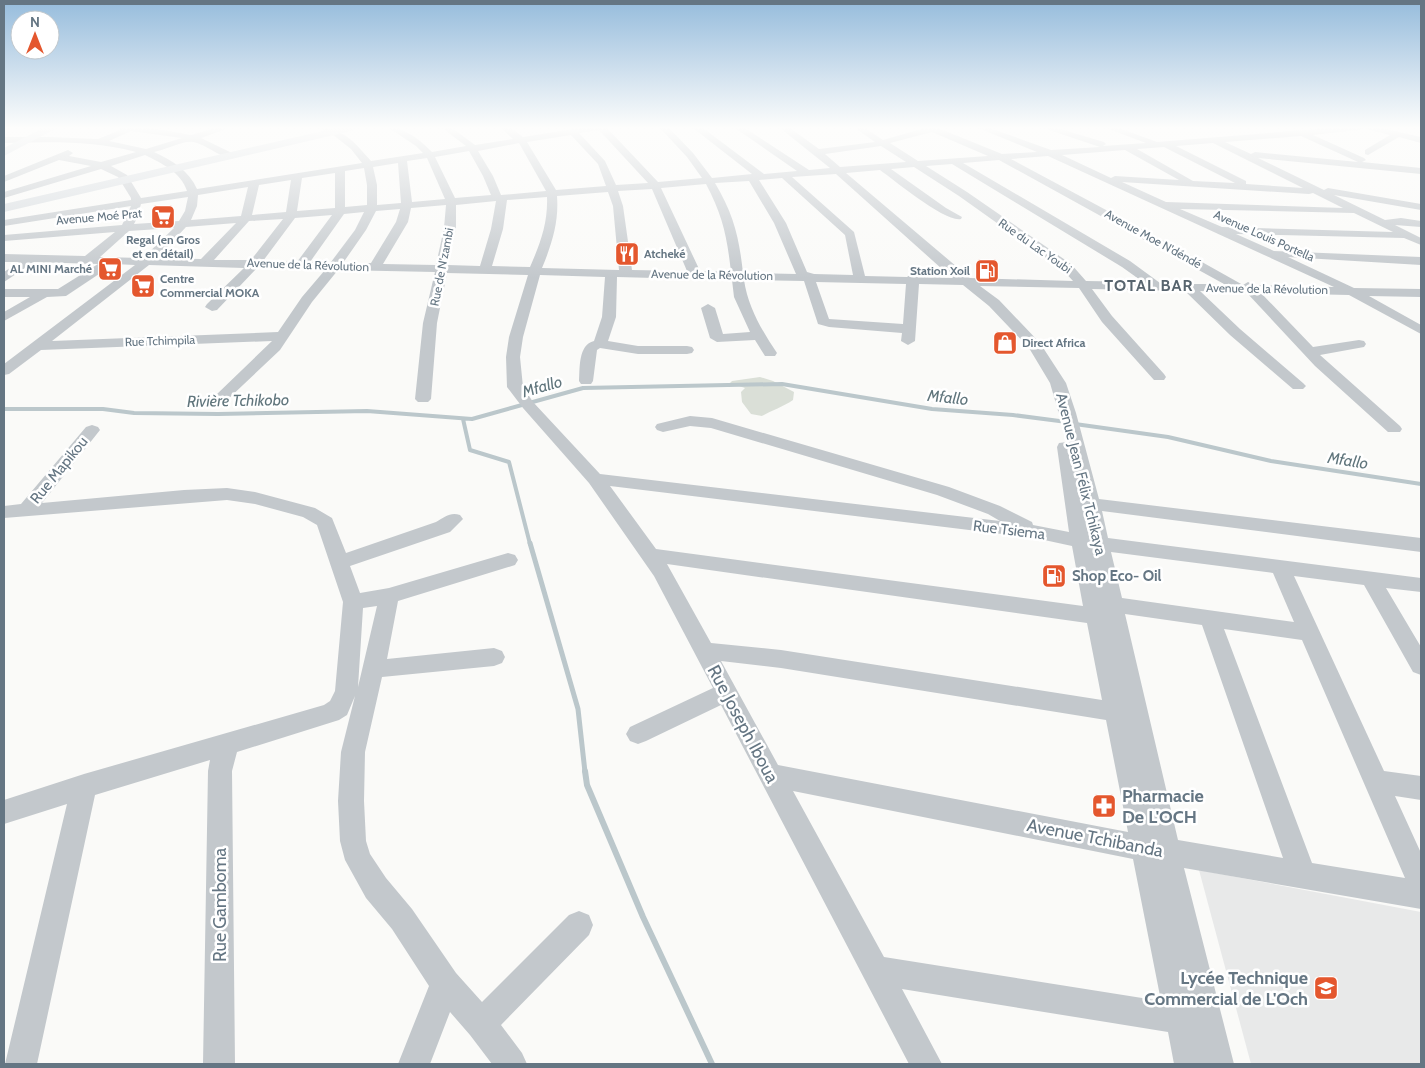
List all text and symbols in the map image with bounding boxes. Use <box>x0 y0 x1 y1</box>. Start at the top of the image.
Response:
north arrow <box>10 10 60 60</box>
text: N <box>30 13 40 31</box>
supermarket icon: Regal (en Gros et en détail) <box>150 204 176 230</box>
street label: Avenue Moé Prat <box>55 205 142 228</box>
street label: Avenue Moe N'déndé <box>1102 206 1204 271</box>
street label: Avenue Louis Portella <box>1212 207 1317 265</box>
street label: Rue du Lac Youbi <box>996 215 1075 276</box>
street label: Rue de N'zambi <box>427 227 456 307</box>
place label: Regal (en Gros et en détail) <box>126 232 200 261</box>
restaurant icon: Atcheké <box>614 241 640 267</box>
place label: Atcheké <box>644 246 685 261</box>
street label: Avenue de la Révolution <box>247 255 370 274</box>
supermarket icon: AL MINI Marché <box>97 256 123 282</box>
fuel station icon: Station Xoil <box>974 258 1000 284</box>
place label: AL MINI Marché <box>10 261 92 276</box>
place label: Station Xoil <box>910 263 970 278</box>
street label: Avenue de la Révolution <box>651 266 773 283</box>
place label: Centre Commercial MOKA <box>160 271 260 300</box>
supermarket icon: Centre Commercial MOKA <box>130 273 156 299</box>
district label: TOTAL BAR <box>1104 276 1194 295</box>
street label: Avenue de la Révolution <box>1206 280 1328 297</box>
shop icon: Direct Africa <box>992 330 1018 356</box>
street label: Rue Tchimpila <box>124 332 196 349</box>
place label: Direct Africa <box>1022 335 1085 350</box>
water label: Mfallo <box>519 372 564 402</box>
water label: Mfallo <box>926 386 969 409</box>
water label: Rivière Tchikobo <box>187 390 289 411</box>
street label: Avenue Jean Félix Tchikaya <box>1052 391 1110 558</box>
street label: Rue Mapikou <box>26 433 92 507</box>
water label: Mfallo <box>1325 448 1370 473</box>
street label: Rue Tsiema <box>972 517 1047 543</box>
fuel station icon: Shop Eco- Oil <box>1041 563 1067 589</box>
place label: Shop Eco- Oil <box>1072 567 1162 585</box>
street label: Rue Joseph Iboua <box>703 661 784 787</box>
place label: Pharmacie De L'OCH <box>1122 785 1204 828</box>
pharmacy icon: Pharmacie De L'OCH <box>1091 793 1117 819</box>
street label: Avenue Tchibanda <box>1025 814 1165 862</box>
street label: Rue Gamboma <box>209 848 231 962</box>
place label: Lycée Technique Commercial de L'Och <box>1144 967 1308 1010</box>
school or university icon: Lycée Technique Commercial de L'Och <box>1313 975 1339 1001</box>

